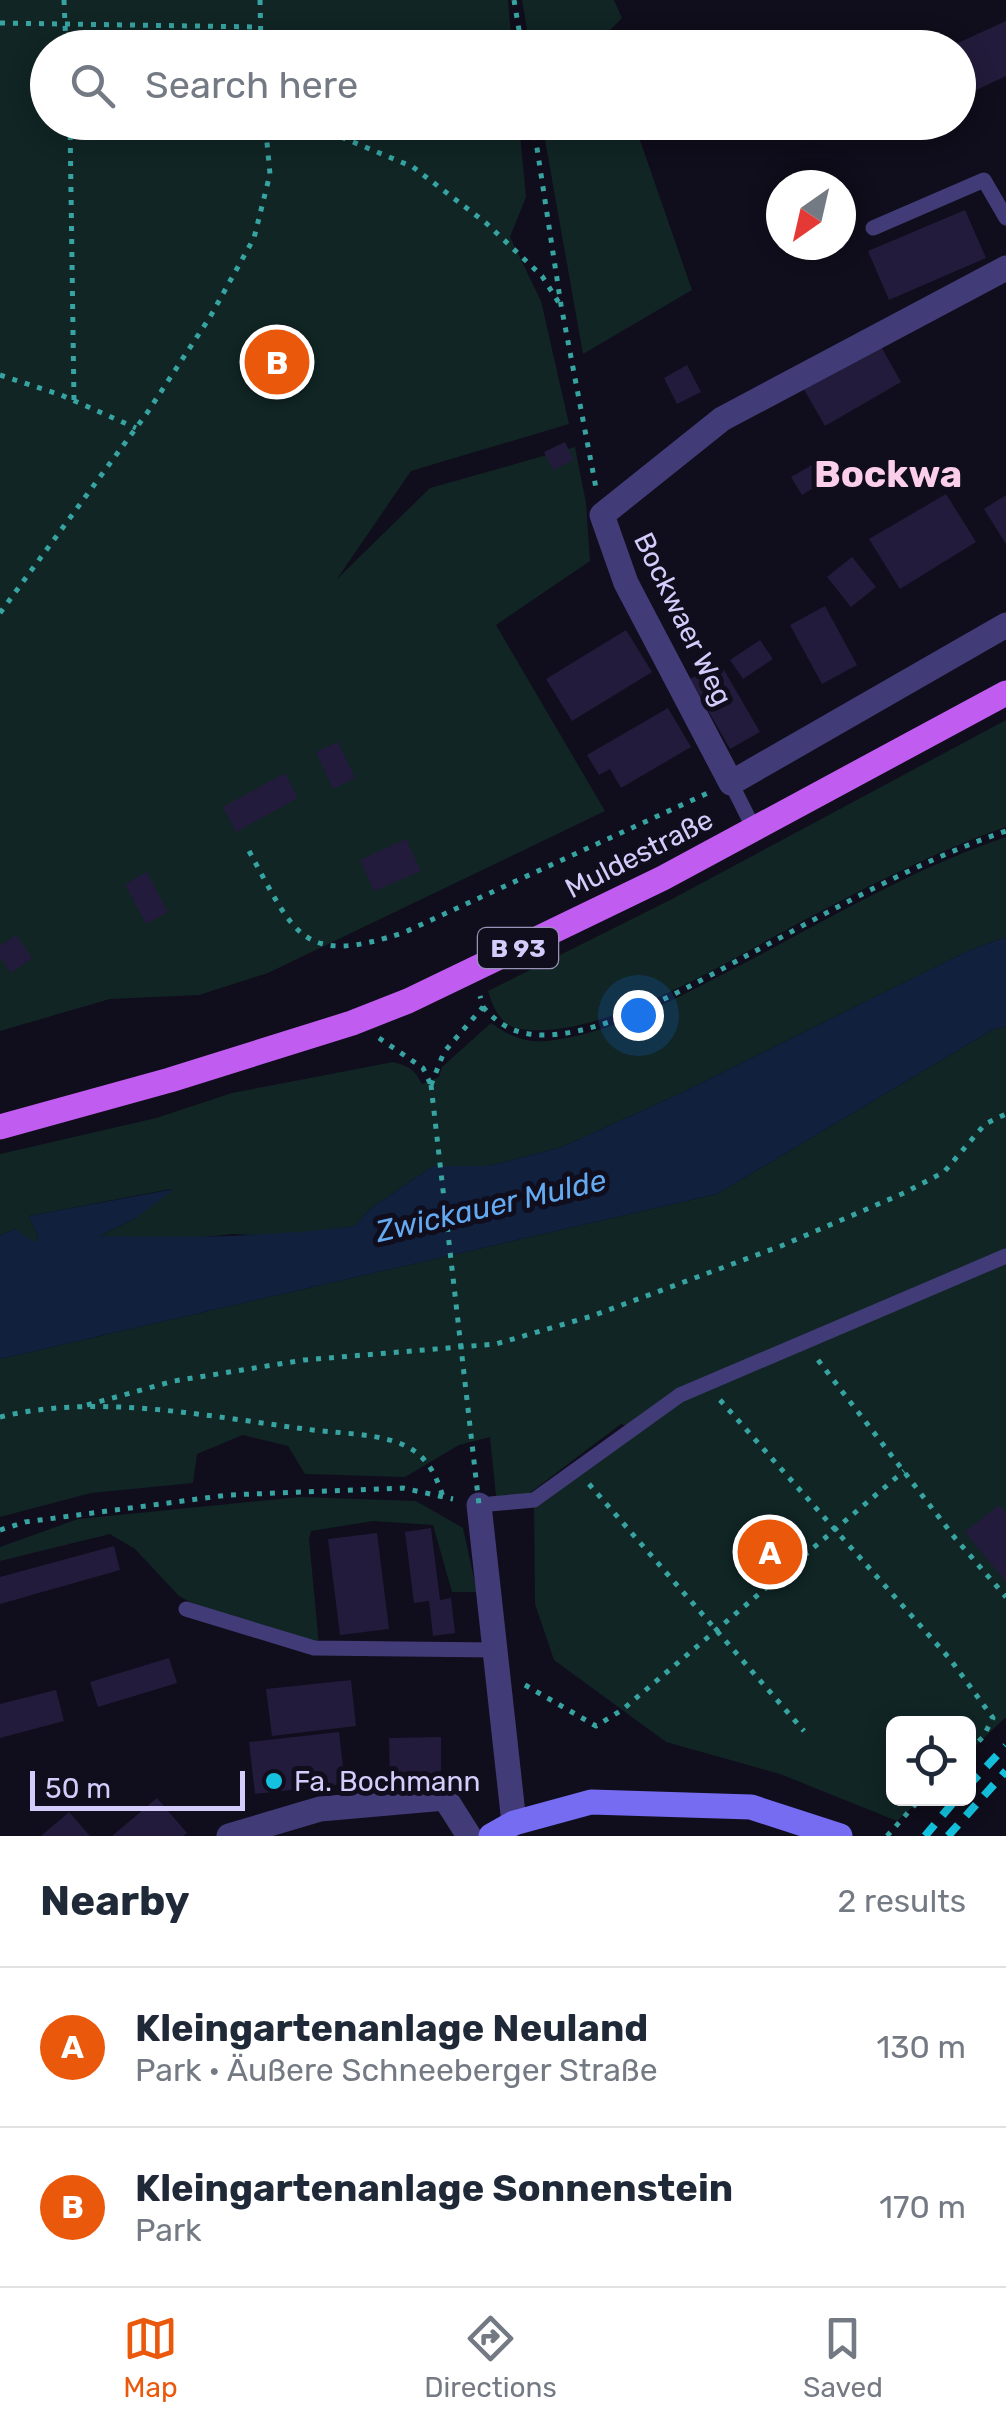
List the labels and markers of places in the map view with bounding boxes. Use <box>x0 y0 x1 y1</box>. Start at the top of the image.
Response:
pin: B <box>244 324 310 400</box>
pin: A <box>738 1514 802 1590</box>
place label: Fa. Bochmann <box>294 1765 481 1798</box>
marker: Fa. Bochmann <box>263 1770 285 1792</box>

